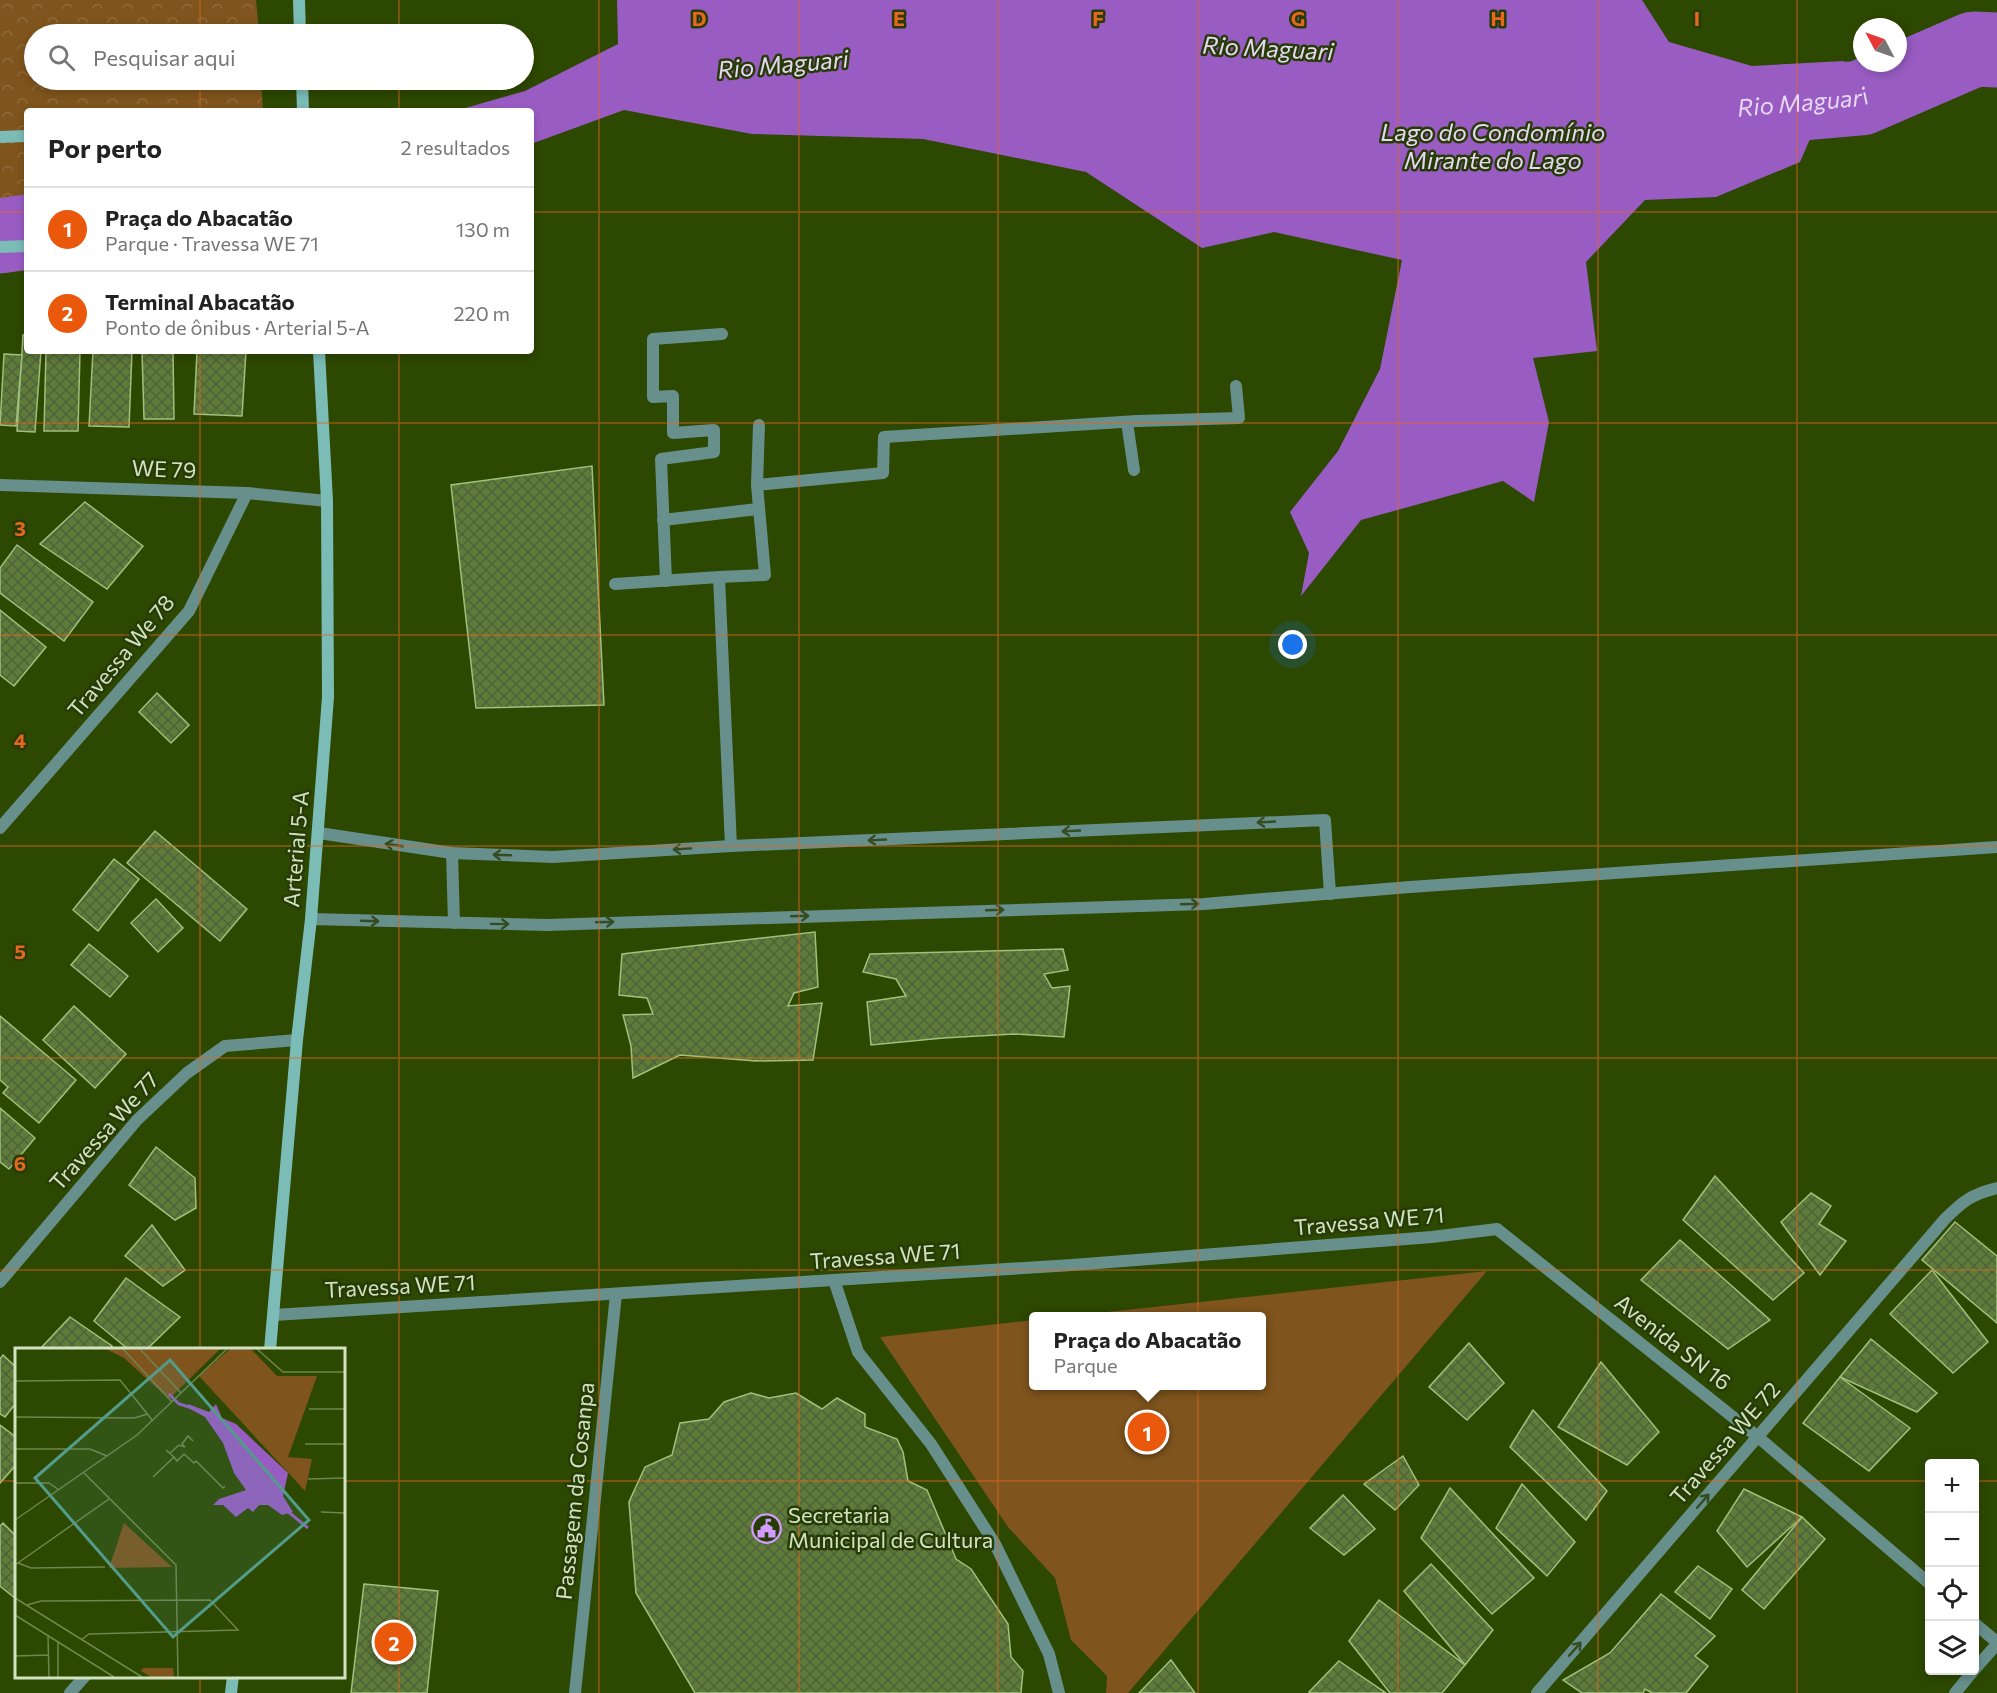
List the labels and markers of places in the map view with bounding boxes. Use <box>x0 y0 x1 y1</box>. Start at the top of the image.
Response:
pin: 1 <box>1128 1410 1166 1454</box>
place label: Secretaria Municipal de Cultura <box>788 1501 993 1553</box>
public building icon: Secretaria Municipal de Cultura <box>751 1512 783 1544</box>
pin: 2 <box>374 1620 414 1664</box>

